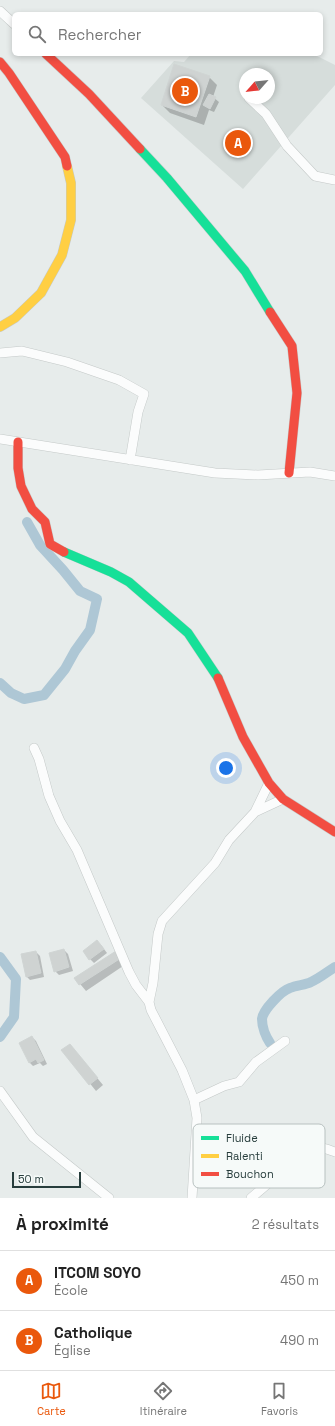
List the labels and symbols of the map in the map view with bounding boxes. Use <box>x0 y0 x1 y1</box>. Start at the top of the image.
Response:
north arrow <box>239 68 275 104</box>
pin: B <box>172 76 198 106</box>
pin: A <box>225 128 251 158</box>
your location <box>216 758 236 778</box>
legend <box>193 1124 325 1188</box>
text: Fluide <box>226 1131 258 1145</box>
text: Ralenti <box>226 1149 263 1163</box>
text: Bouchon <box>226 1167 274 1181</box>
scale bar <box>12 1170 81 1189</box>

